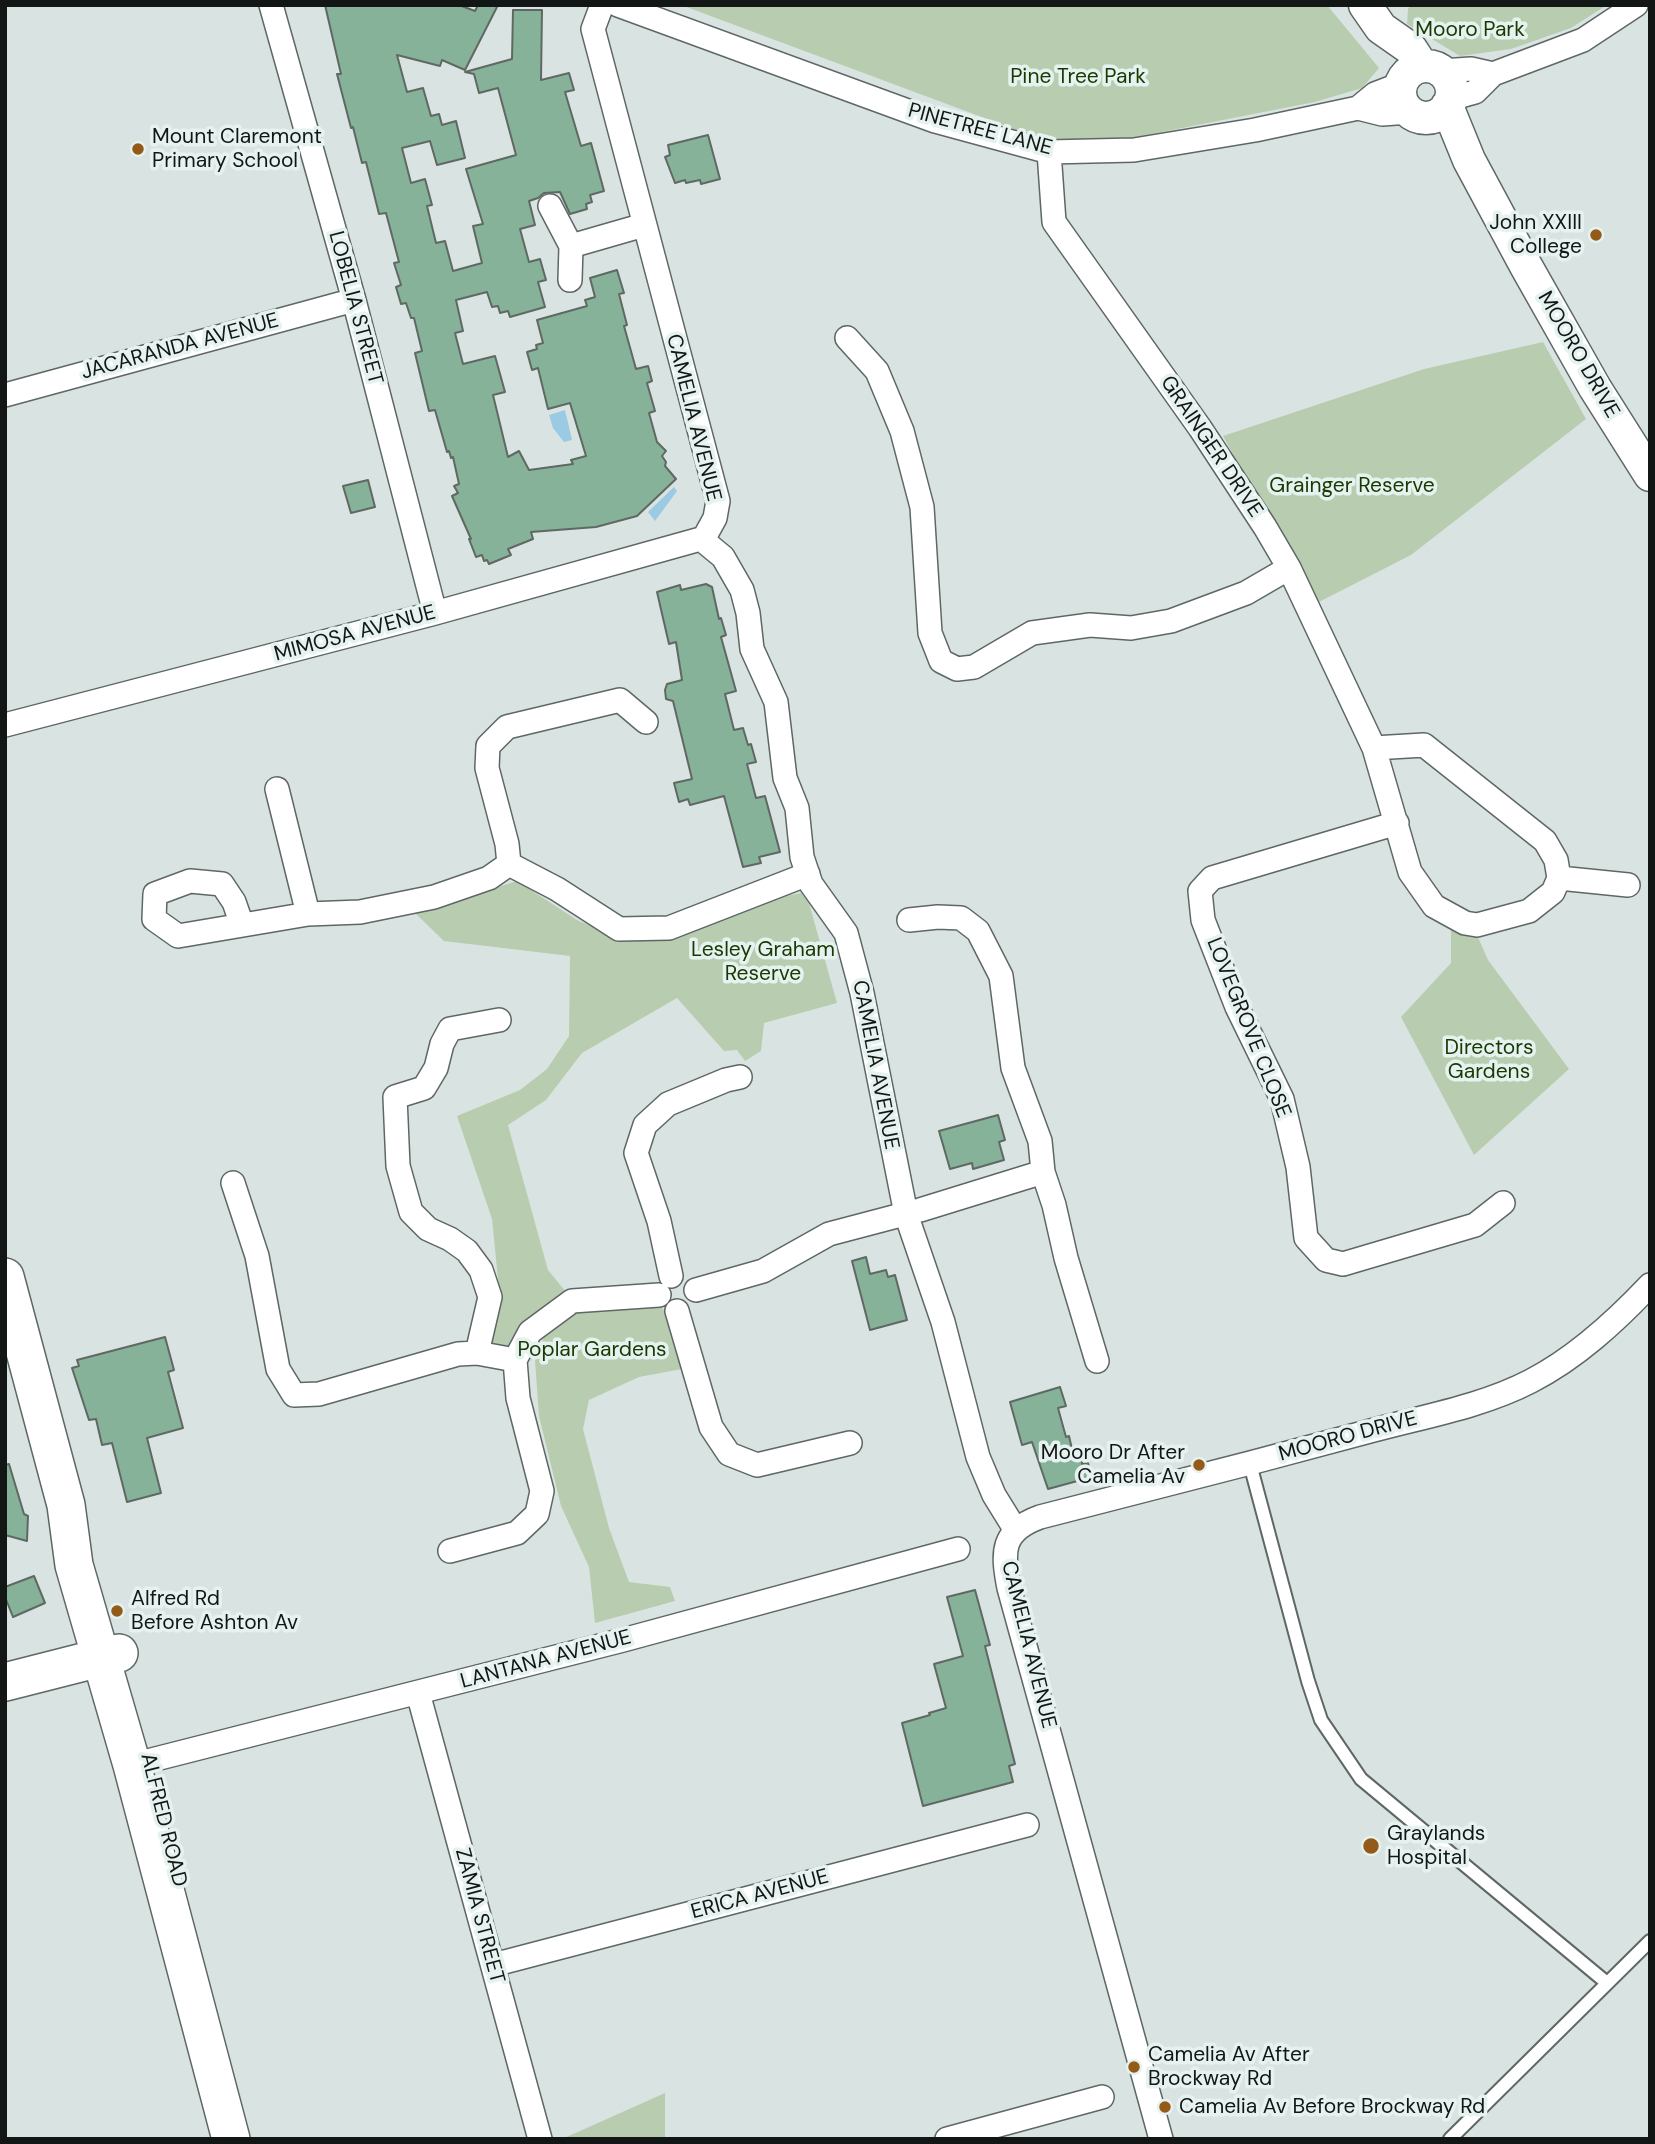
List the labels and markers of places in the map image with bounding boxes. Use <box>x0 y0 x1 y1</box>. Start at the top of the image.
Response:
place label: Mount Claremont Primary School <box>152 124 322 174</box>
marker: Mount Claremont Primary School <box>130 141 146 157</box>
place label: John XXIII College <box>1489 210 1582 260</box>
marker: John XXIII College <box>1588 227 1604 243</box>
place label: Mooro Dr After Camelia Av <box>1041 1440 1185 1490</box>
marker: Mooro Dr After Camelia Av <box>1191 1457 1207 1473</box>
place label: Alfred Rd Before Ashton Av <box>131 1586 298 1636</box>
marker: Alfred Rd Before Ashton Av <box>109 1603 125 1619</box>
place label: Graylands Hospital <box>1387 1821 1485 1871</box>
marker: Graylands Hospital <box>1361 1836 1381 1856</box>
place label: Camelia Av After Brockway Rd <box>1148 2042 1310 2092</box>
marker: Camelia Av After Brockway Rd <box>1126 2059 1142 2075</box>
place label: Camelia Av Before Brockway Rd <box>1179 2094 1485 2120</box>
marker: Camelia Av Before Brockway Rd <box>1157 2099 1173 2115</box>

